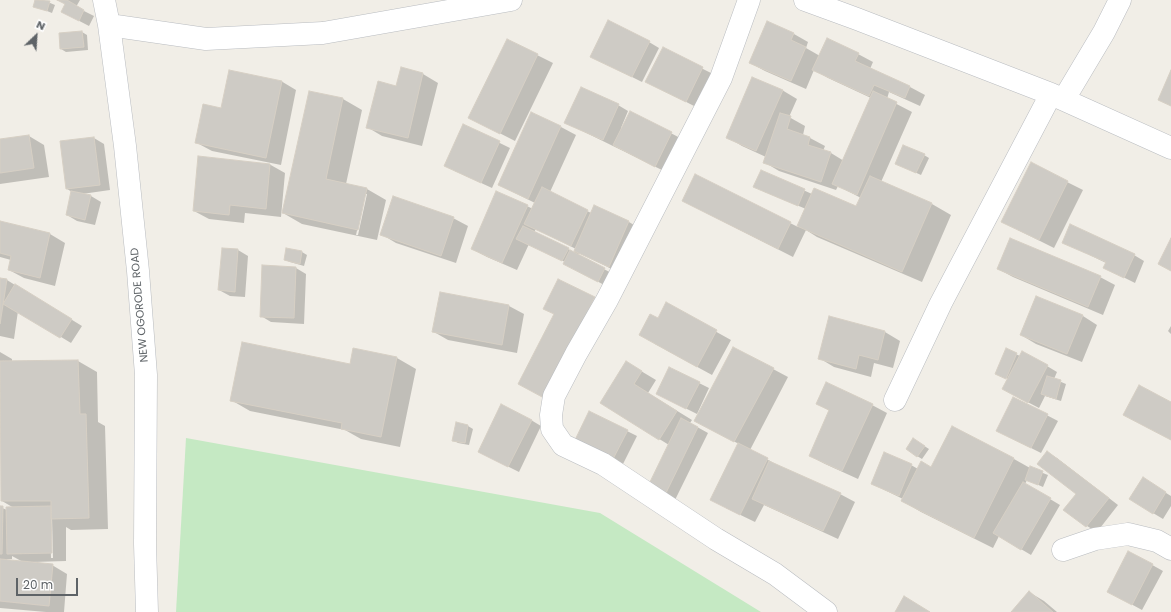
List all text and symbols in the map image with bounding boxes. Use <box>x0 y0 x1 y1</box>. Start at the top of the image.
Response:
north arrow <box>16 16 56 56</box>
text: N <box>34 16 48 34</box>
street label: NEW OGORODE ROAD <box>128 247 152 363</box>
scale bar <box>18 570 80 596</box>
text: 20 m <box>23 576 53 593</box>

